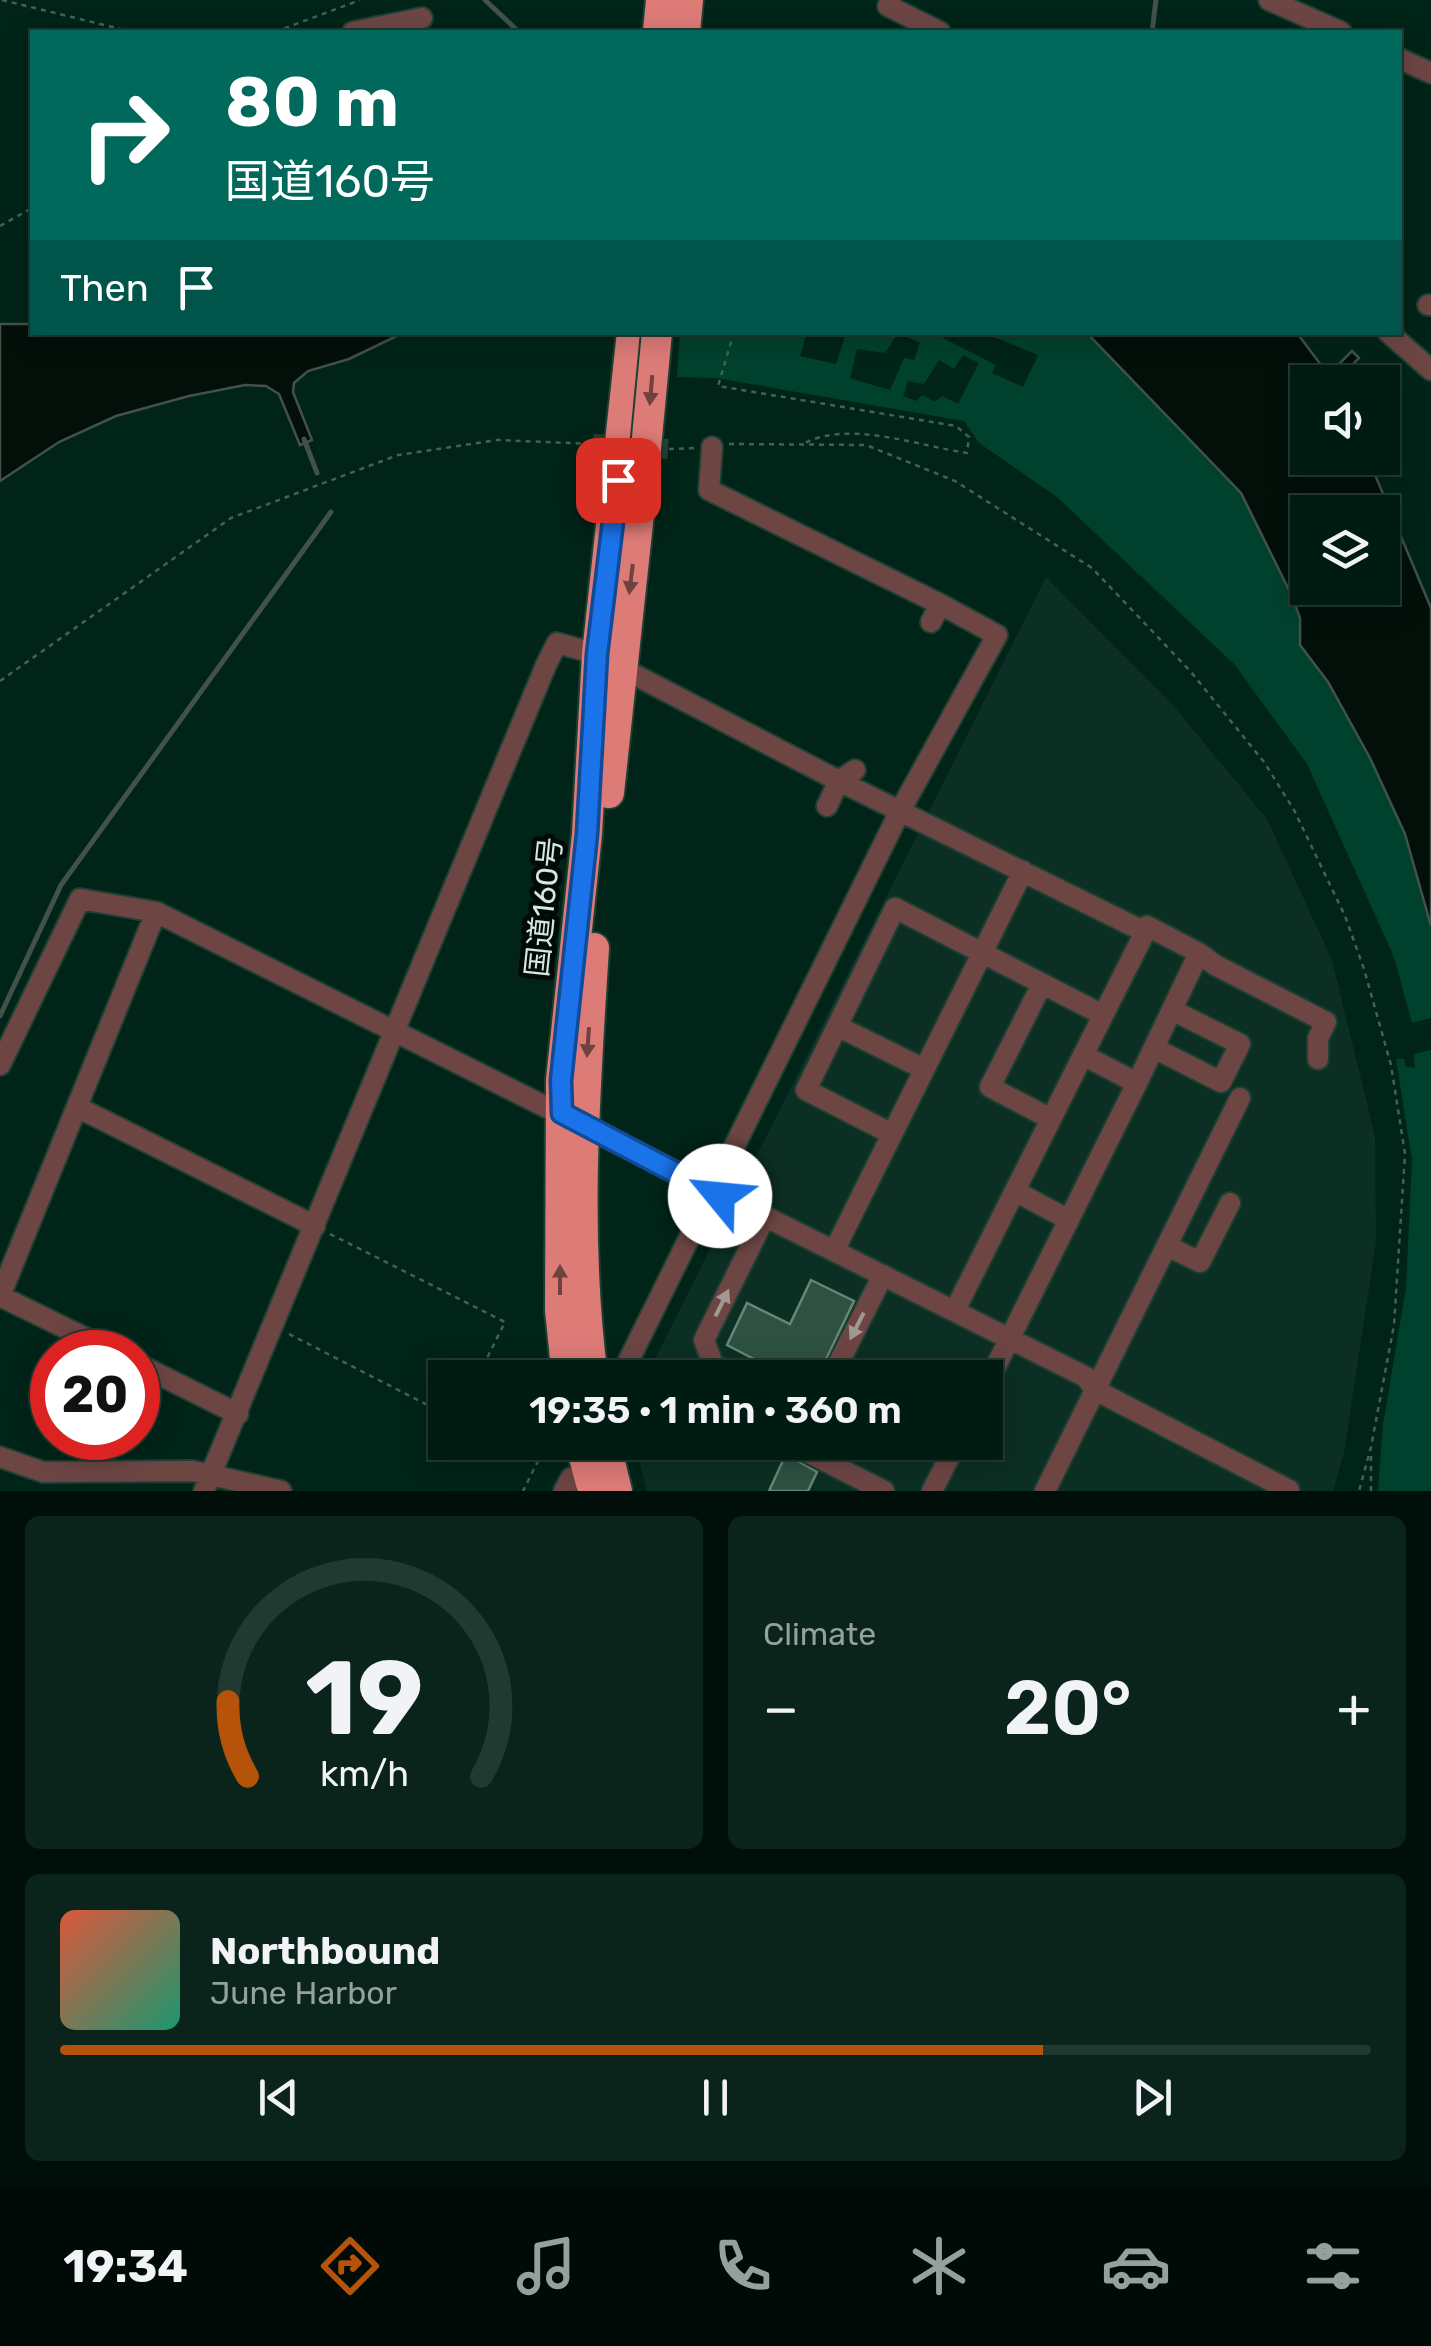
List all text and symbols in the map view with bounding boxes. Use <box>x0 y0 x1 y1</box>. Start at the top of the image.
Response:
text: 80 m <box>225 61 399 144</box>
icon: right <box>60 70 190 200</box>
text: 国道160号 <box>225 155 435 208</box>
icon: arrive <box>169 260 224 315</box>
text: Then <box>60 265 149 311</box>
map controls <box>1290 365 1400 605</box>
button: sound <box>1290 365 1400 475</box>
one-way arrow <box>643 375 659 407</box>
pin <box>576 438 661 523</box>
icon: arrive <box>591 453 646 508</box>
button: layers <box>1290 495 1400 605</box>
one-way arrow <box>623 564 639 596</box>
street label: 国道160号 <box>519 836 569 978</box>
one-way arrow <box>580 1027 596 1059</box>
position arrow <box>668 1144 772 1248</box>
one-way arrow <box>552 1264 568 1296</box>
one-way arrow <box>713 1288 730 1317</box>
one-way arrow <box>849 1312 866 1341</box>
speed limit sign: 20 <box>30 1330 160 1460</box>
text: 19:35 · 1 min · 360 m <box>529 1387 902 1433</box>
text: Climate <box>763 1615 876 1653</box>
text: 19 <box>305 1637 423 1760</box>
text: 20° <box>1004 1664 1132 1753</box>
text: − <box>763 1676 799 1741</box>
text: + <box>1337 1676 1371 1741</box>
text: km/h <box>319 1753 409 1795</box>
text: Northbound <box>210 1928 440 1974</box>
text: June Harbor <box>210 1974 397 2012</box>
icon: previous <box>251 2070 306 2125</box>
icon: pause <box>688 2070 743 2125</box>
icon: next <box>1125 2070 1180 2125</box>
icon: directions <box>315 2231 385 2301</box>
icon: music <box>511 2231 581 2301</box>
icon: phone <box>708 2231 778 2301</box>
icon: climate <box>904 2231 974 2301</box>
icon: car <box>1101 2231 1171 2301</box>
icon: filters <box>1298 2231 1368 2301</box>
text: 19:34 <box>63 2240 188 2293</box>

